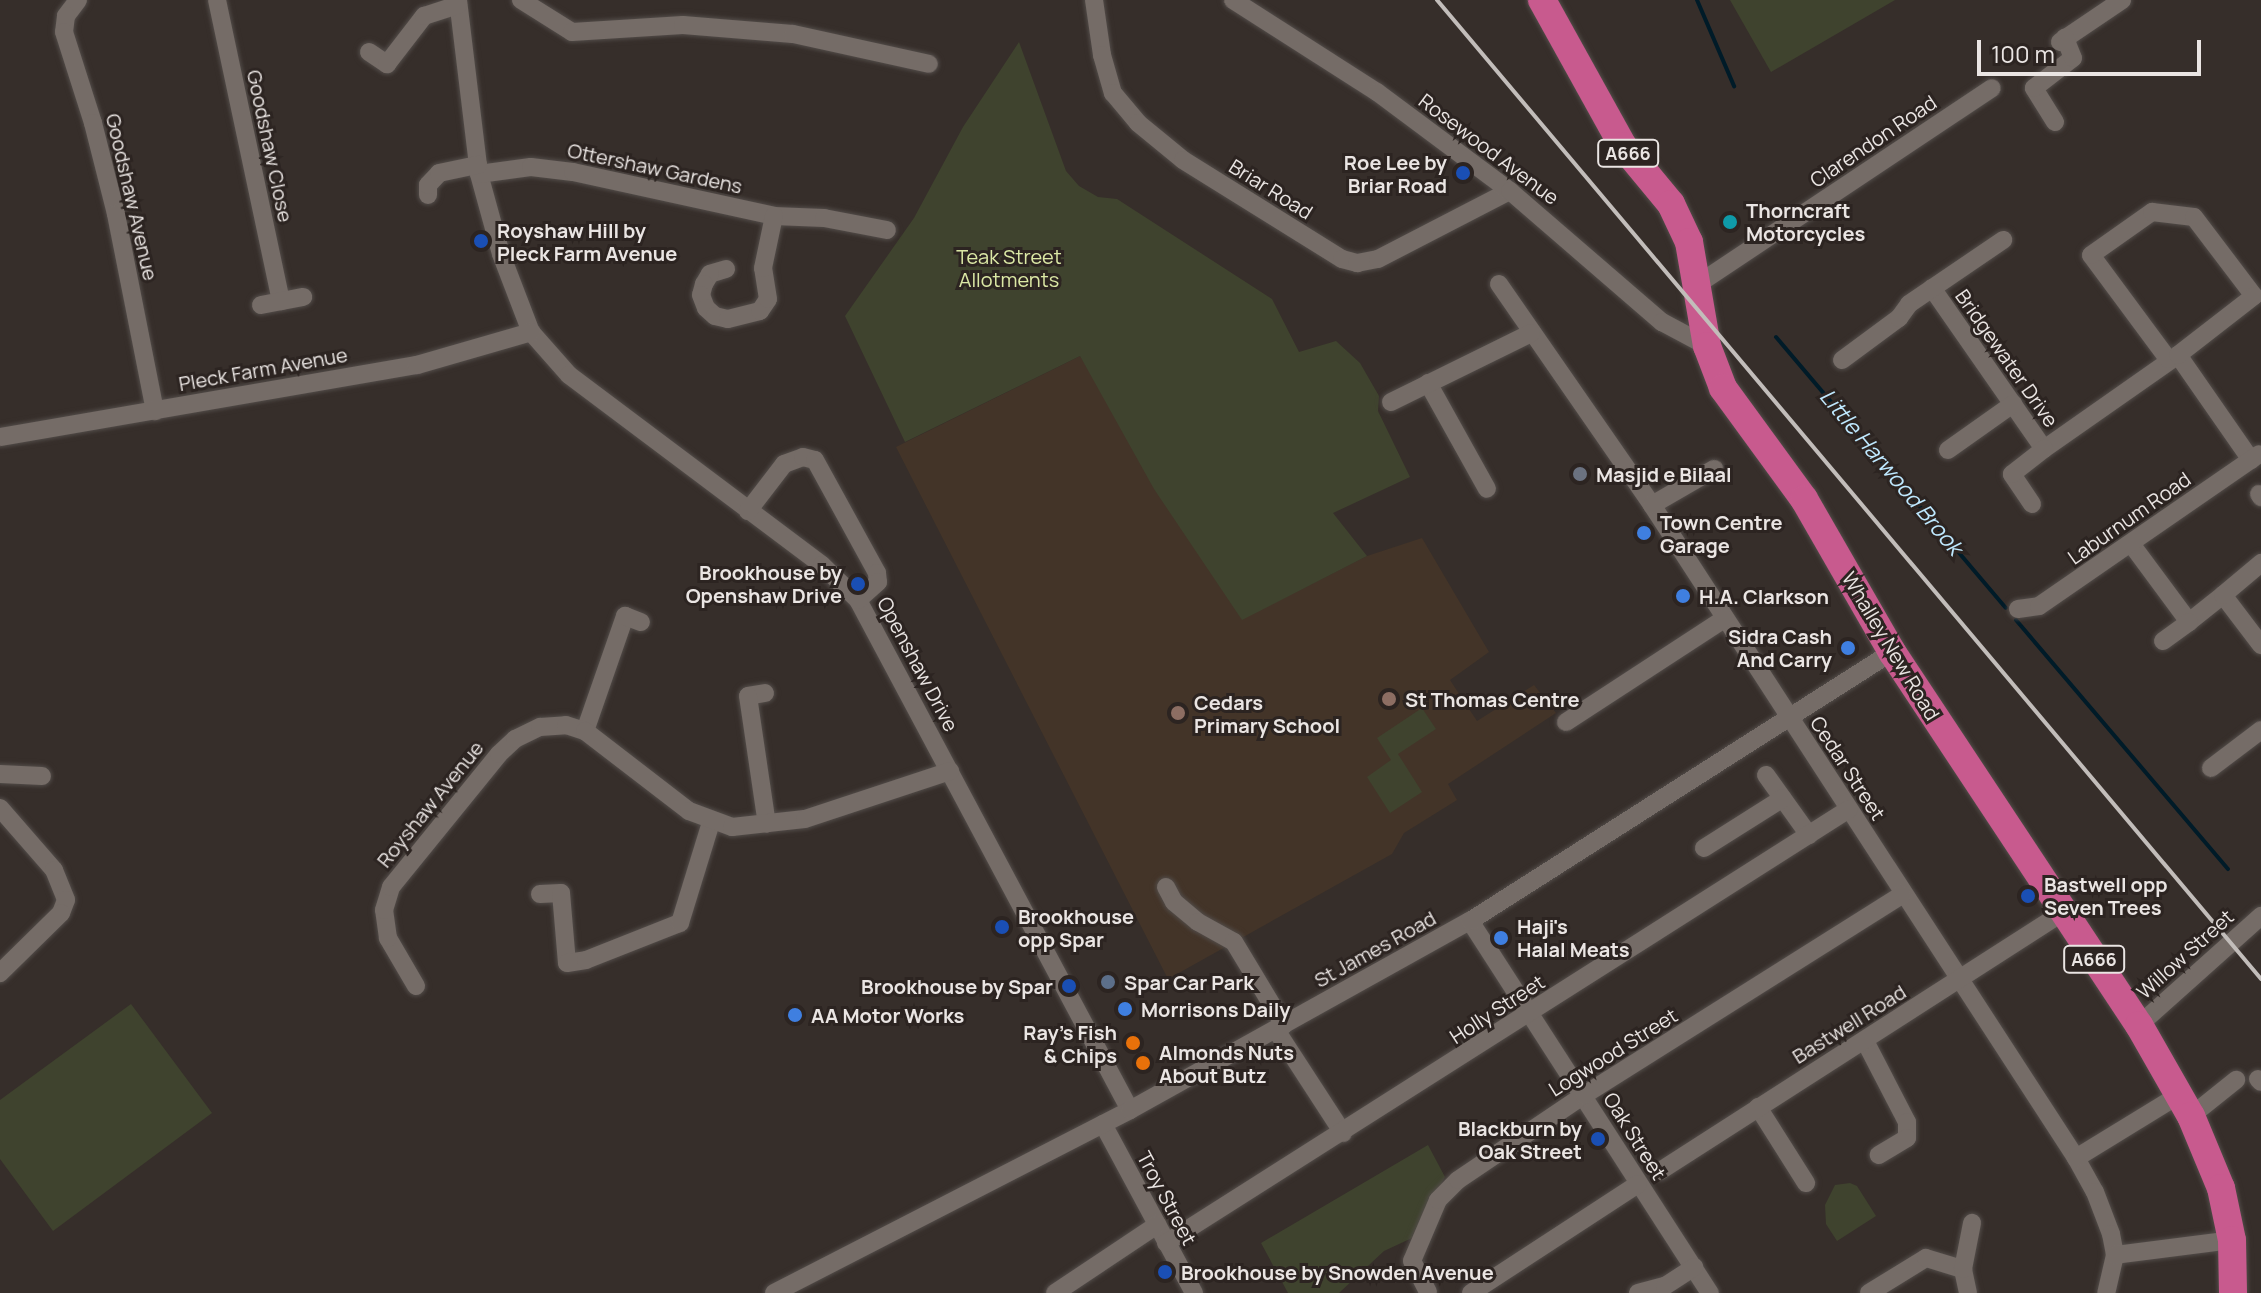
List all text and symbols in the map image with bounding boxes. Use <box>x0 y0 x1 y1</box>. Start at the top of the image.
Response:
scale bar <box>1981 24 2205 74</box>
text: 100 m <box>1991 37 2055 70</box>
street label: Goodshaw Close <box>242 68 298 224</box>
street label: Rosewood Avenue <box>1414 89 1564 209</box>
street label: Clarendon Road <box>1805 90 1941 192</box>
street label: Goodshaw Avenue <box>101 111 163 283</box>
street label: Ottershaw Gardens <box>565 138 745 198</box>
road number: A666 <box>1596 139 1660 167</box>
place label: Roe Lee by Briar Road <box>1344 150 1447 197</box>
street label: Briar Road <box>1225 154 1317 224</box>
marker: Roe Lee by Briar Road <box>1454 164 1472 182</box>
place label: Thorncraft Motorcycles <box>1746 198 1865 245</box>
marker: Thorncraft Motorcycles <box>1721 213 1739 231</box>
place label: Royshaw Hill by Pleck Farm Avenue <box>497 218 677 265</box>
marker: Royshaw Hill by Pleck Farm Avenue <box>472 232 490 250</box>
park label: Teak Street Allotments <box>956 245 1062 292</box>
street label: Bridgewater Drive <box>1951 285 2063 431</box>
street label: Pleck Farm Avenue <box>177 342 349 396</box>
water label: Little Harwood Brook <box>1814 384 1968 560</box>
place label: Masjid e Bilaal <box>1596 462 1732 486</box>
marker: Masjid e Bilaal <box>1571 465 1589 483</box>
street label: Laburnum Road <box>2063 467 2195 569</box>
place label: Town Centre Garage <box>1660 510 1783 557</box>
marker: Town Centre Garage <box>1635 524 1653 542</box>
place label: Brookhouse by Openshaw Drive <box>686 560 842 607</box>
street label: Whalley New Road <box>1837 567 1945 725</box>
marker: Brookhouse by Openshaw Drive <box>849 575 867 593</box>
place label: H.A. Clarkson <box>1699 584 1829 608</box>
marker: H.A. Clarkson <box>1674 587 1692 605</box>
street label: Openshaw Drive <box>872 593 964 735</box>
place label: Sidra Cash And Carry <box>1728 624 1832 671</box>
marker: Sidra Cash And Carry <box>1839 639 1857 657</box>
place label: St Thomas Centre <box>1405 687 1580 711</box>
place label: Cedars Primary School <box>1194 690 1340 737</box>
marker: St Thomas Centre <box>1380 690 1398 708</box>
marker: Cedars Primary School <box>1169 704 1187 722</box>
street label: Cedar Street <box>1806 712 1890 824</box>
street label: Royshaw Avenue <box>372 736 488 872</box>
place label: Bastwell opp Seven Trees <box>2044 872 2168 919</box>
marker: Bastwell opp Seven Trees <box>2019 887 2037 905</box>
place label: Brookhouse opp Spar <box>1018 904 1134 951</box>
street label: Willow Street <box>2132 904 2238 1004</box>
street label: St James Road <box>1310 906 1440 992</box>
place label: Haji's Halal Meats <box>1517 914 1630 961</box>
marker: Brookhouse opp Spar <box>993 918 1011 936</box>
marker: Haji's Halal Meats <box>1492 929 1510 947</box>
road number: A666 <box>2062 945 2126 973</box>
street label: Holly Street <box>1445 969 1549 1049</box>
place label: Spar Car Park <box>1124 970 1254 994</box>
marker: Spar Car Park <box>1099 973 1117 991</box>
place label: Brookhouse by Spar <box>861 974 1053 998</box>
marker: Brookhouse by Spar <box>1060 977 1078 995</box>
street label: Bastwell Road <box>1788 980 1910 1068</box>
place label: Morrisons Daily <box>1141 997 1290 1021</box>
marker: Morrisons Daily <box>1116 1000 1134 1018</box>
place label: AA Motor Works <box>811 1003 964 1027</box>
street label: Logwood Street <box>1544 1003 1682 1101</box>
marker: AA Motor Works <box>786 1006 804 1024</box>
place label: Ray's Fish & Chips <box>1024 1020 1117 1067</box>
marker: Ray's Fish & Chips <box>1124 1034 1142 1052</box>
place label: Almonds Nuts About Butz <box>1159 1040 1294 1087</box>
marker: Almonds Nuts About Butz <box>1134 1054 1152 1072</box>
street label: Oak Street <box>1599 1088 1671 1184</box>
place label: Blackburn by Oak Street <box>1458 1116 1582 1163</box>
marker: Blackburn by Oak Street <box>1589 1130 1607 1148</box>
street label: Troy Street <box>1132 1147 1202 1249</box>
place label: Brookhouse by Snowden Avenue <box>1181 1260 1494 1284</box>
marker: Brookhouse by Snowden Avenue <box>1156 1263 1174 1281</box>

